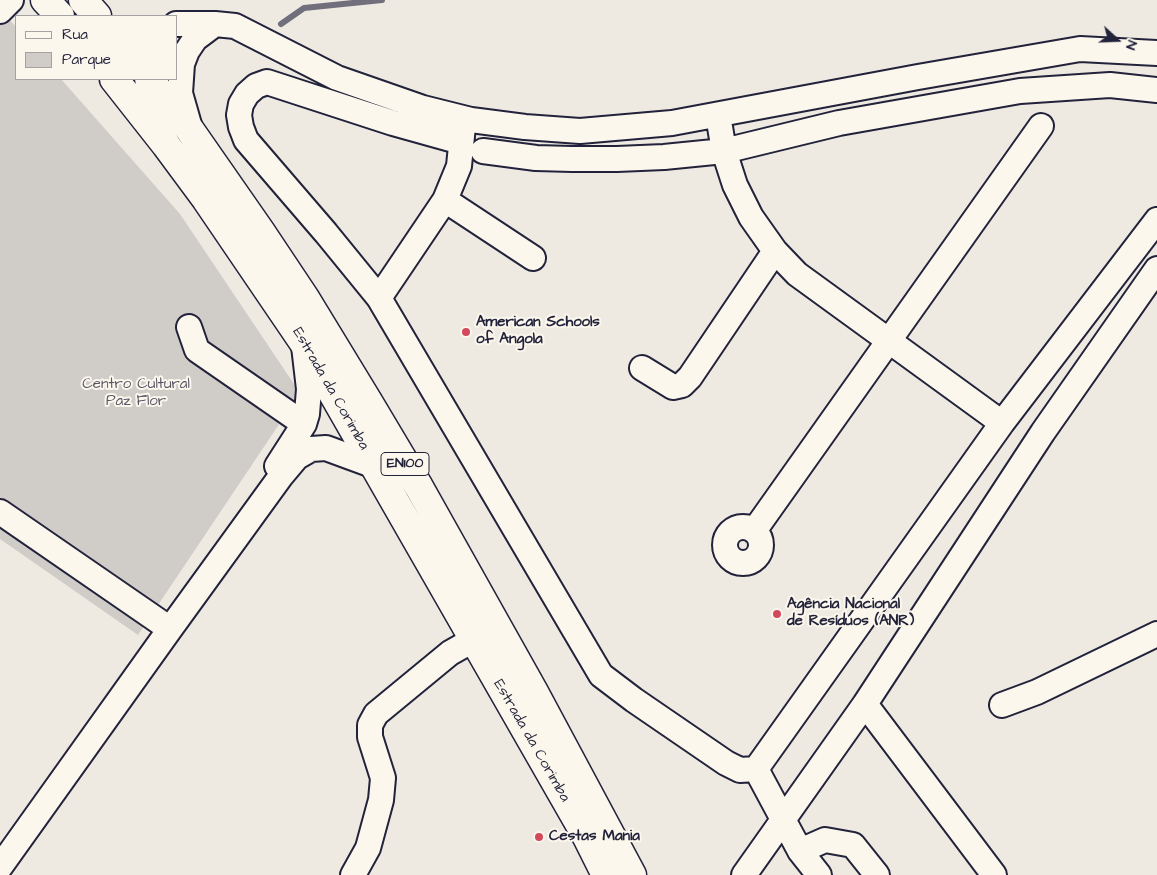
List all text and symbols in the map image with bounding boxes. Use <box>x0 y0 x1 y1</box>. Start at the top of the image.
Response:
legend <box>15 15 178 80</box>
north arrow <box>1092 15 1142 65</box>
text: Rua <box>62 24 88 45</box>
text: N <box>1120 38 1142 53</box>
text: Parque <box>62 49 111 70</box>
place label: American Schools of Angola <box>476 314 600 349</box>
street label: Estrada da Corimba <box>288 325 372 453</box>
marker: American Schools of Angola <box>460 326 472 338</box>
park label: Centro Cultural Paz Flor <box>82 376 190 411</box>
road number: EN100 <box>381 452 429 476</box>
place label: Agência Nacional de Resíduos (ANR) <box>787 596 914 631</box>
marker: Agência Nacional de Resíduos (ANR) <box>771 608 783 620</box>
street label: Estrada da Corimba <box>489 677 573 805</box>
place label: Cestas Mania <box>549 828 640 846</box>
marker: Cestas Mania <box>533 831 545 843</box>

